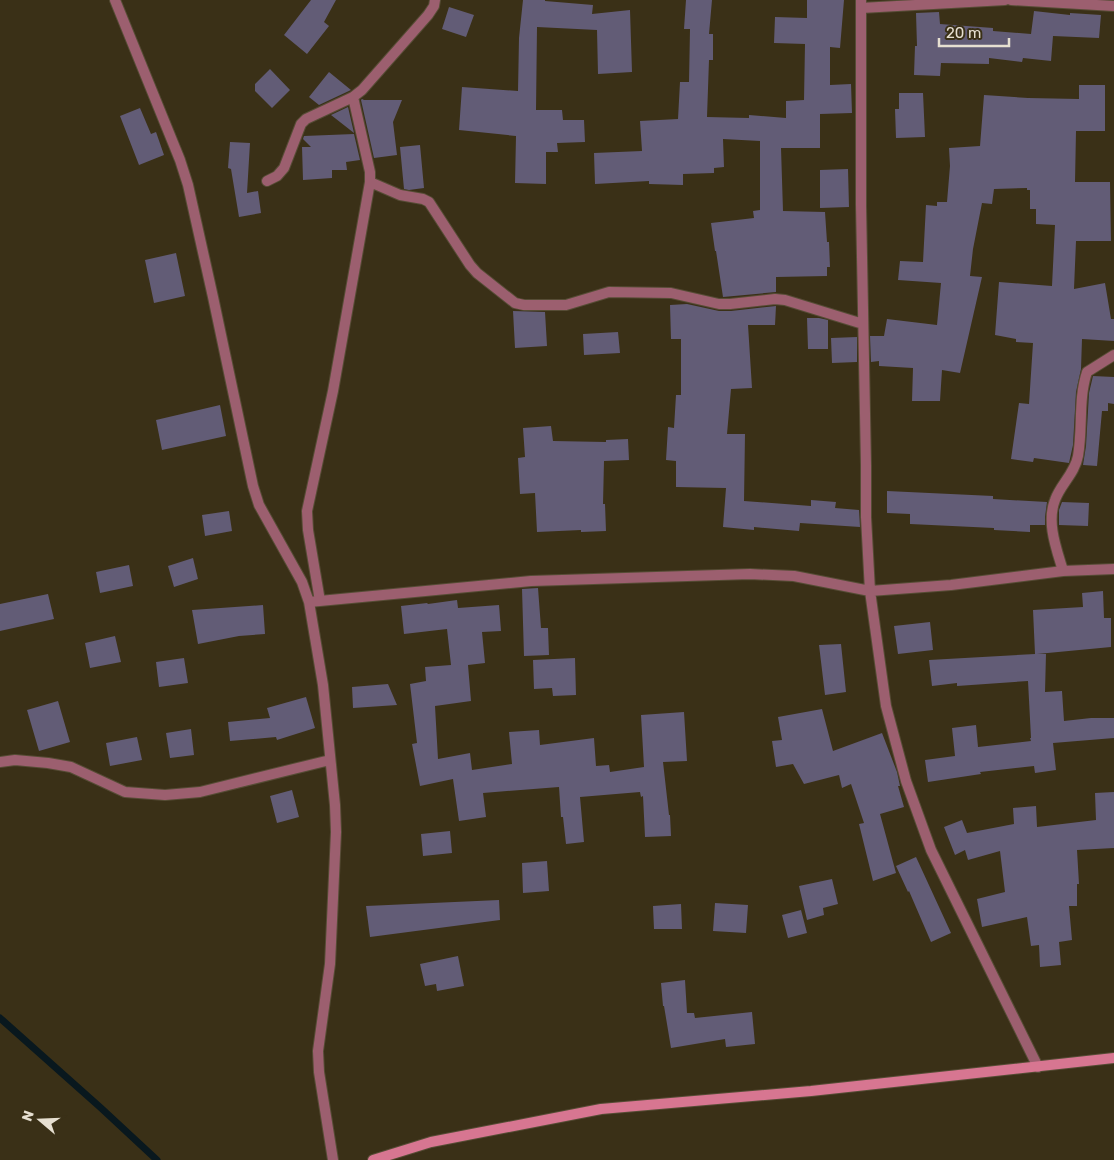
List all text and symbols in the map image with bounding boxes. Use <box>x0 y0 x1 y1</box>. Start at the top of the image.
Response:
scale bar <box>939 15 1009 47</box>
text: 20 m <box>946 24 981 42</box>
north arrow <box>15 1095 65 1145</box>
text: N <box>19 1108 38 1123</box>

